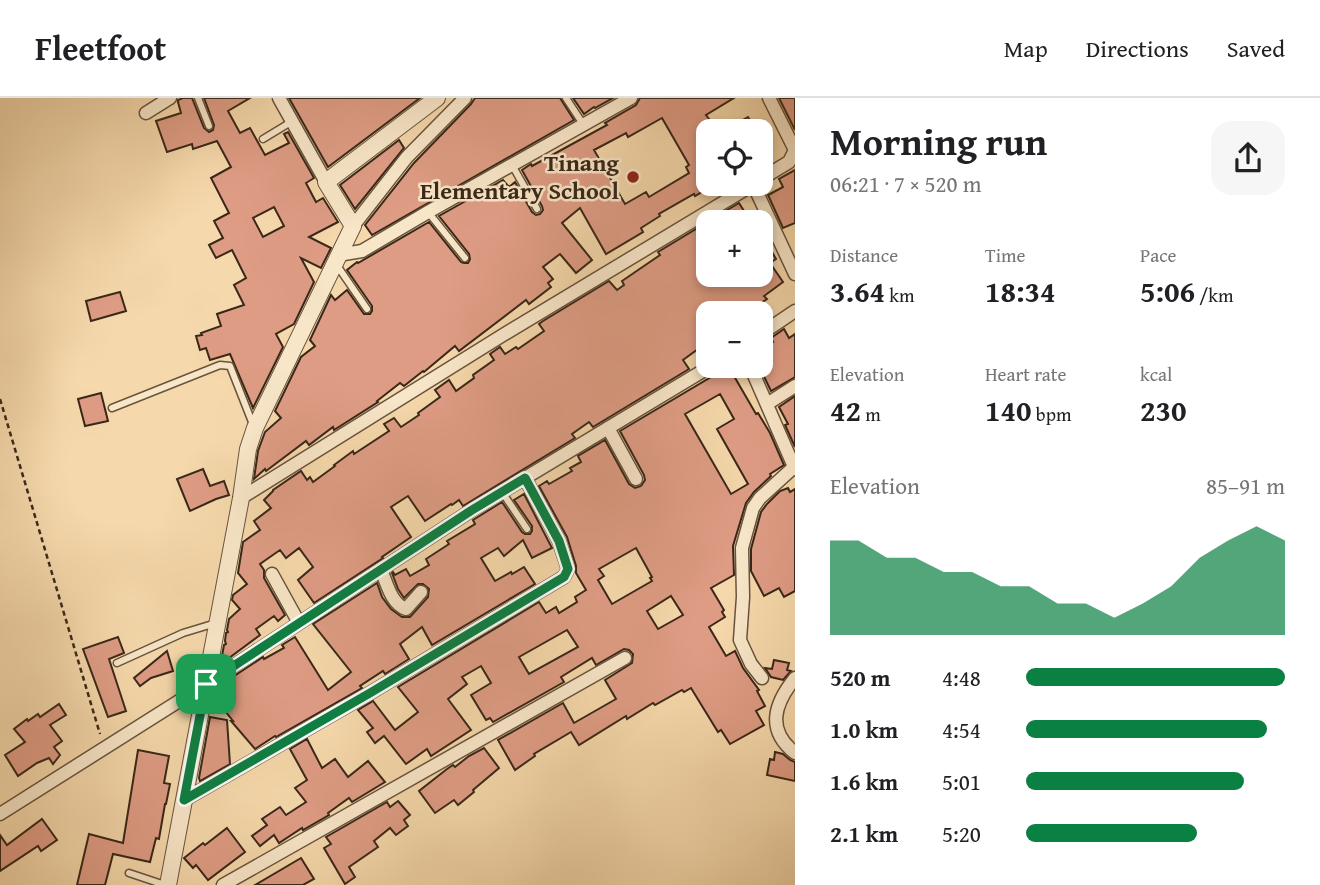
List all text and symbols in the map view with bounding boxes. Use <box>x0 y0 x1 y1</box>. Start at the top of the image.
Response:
text: Fleetfoot <box>35 24 166 72</box>
text: Map <box>1004 31 1048 66</box>
text: Directions <box>1086 31 1189 66</box>
text: Saved <box>1227 31 1285 66</box>
text: Morning run <box>830 113 1047 169</box>
map controls <box>696 119 773 378</box>
button: locate <box>696 119 773 196</box>
button: share <box>1211 121 1285 195</box>
place label: Tinang Elementary School <box>420 145 620 208</box>
text: 06:21 · 7 × 520 m <box>830 167 982 200</box>
marker: Tinang Elementary School <box>625 169 641 185</box>
button: + <box>696 210 773 287</box>
text: Distance <box>830 241 898 269</box>
text: Time <box>985 241 1025 269</box>
text: Pace <box>1140 241 1177 269</box>
text: 3.64 <box>830 269 885 313</box>
text: 18:34 <box>985 269 1056 313</box>
text: 5:06 <box>1140 269 1195 313</box>
text: km <box>885 281 914 309</box>
text: /km <box>1195 281 1233 309</box>
button: − <box>696 301 773 378</box>
text: Elevation <box>830 360 904 388</box>
text: Heart rate <box>985 360 1066 388</box>
text: kcal <box>1140 360 1172 388</box>
text: 42 <box>830 388 861 432</box>
text: 140 <box>985 388 1032 432</box>
text: 230 <box>1140 388 1187 432</box>
text: m <box>861 400 881 428</box>
text: bpm <box>1032 400 1071 428</box>
text: Elevation <box>830 469 920 502</box>
text: 85–91 m <box>1206 469 1285 502</box>
pin <box>176 654 236 714</box>
text: 520 m <box>830 661 891 694</box>
text: 4:48 <box>942 661 981 694</box>
icon: arrive <box>187 665 225 703</box>
text: 1.0 km <box>830 713 898 746</box>
text: 4:54 <box>942 713 981 746</box>
text: 1.6 km <box>830 765 898 798</box>
text: 5:01 <box>942 765 981 798</box>
text: 2.1 km <box>830 817 898 850</box>
text: 5:20 <box>942 817 981 850</box>

